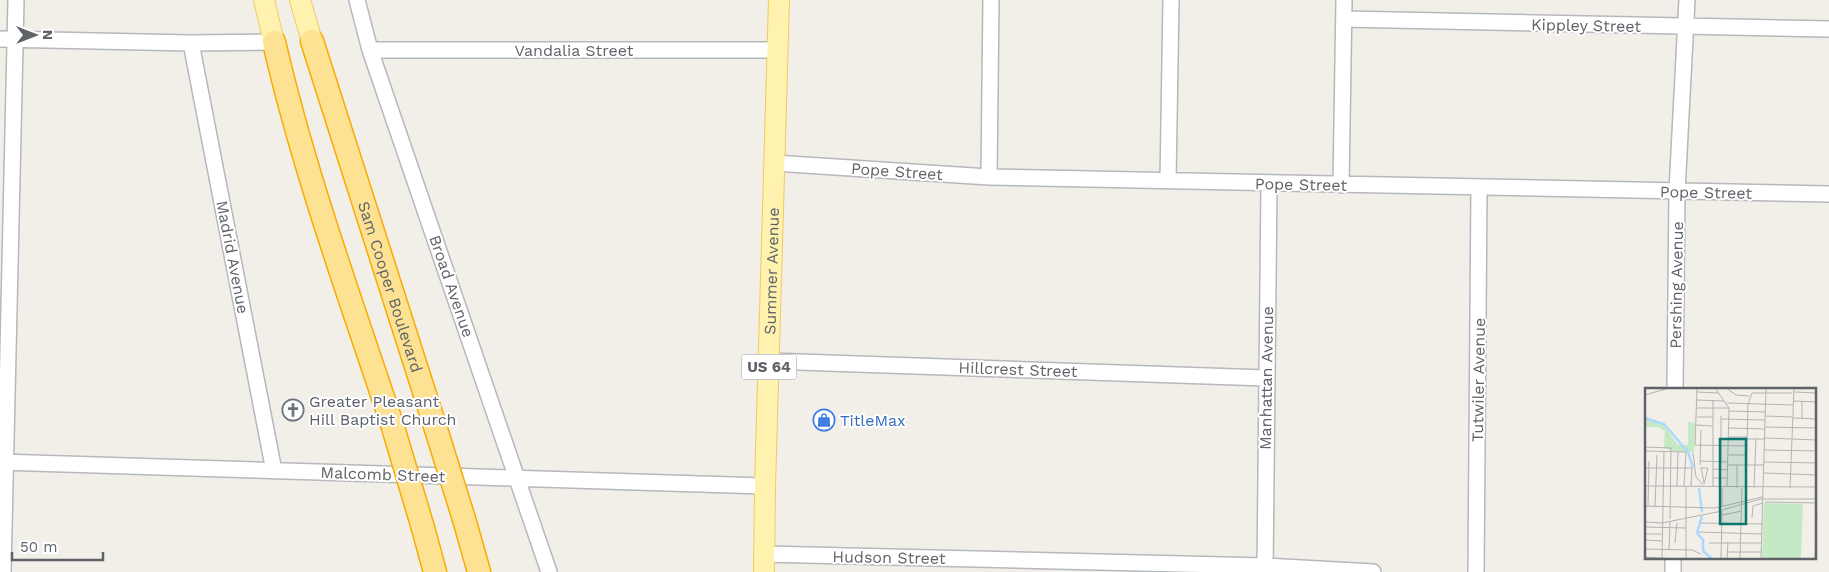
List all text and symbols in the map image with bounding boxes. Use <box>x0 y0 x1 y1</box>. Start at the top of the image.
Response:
north arrow <box>10 10 60 60</box>
street label: Kippley Street <box>1531 15 1641 36</box>
text: N <box>40 30 56 40</box>
street label: Vandalia Street <box>515 41 634 60</box>
street label: Pope Street <box>850 159 944 184</box>
street label: Pope Street <box>1255 174 1347 195</box>
street label: Pope Street <box>1660 182 1752 203</box>
street label: Madrid Avenue <box>212 199 253 315</box>
street label: Sam Cooper Boulevard <box>354 199 426 375</box>
street label: Summer Avenue <box>760 207 783 335</box>
street label: Pershing Avenue <box>1666 221 1687 349</box>
street label: Broad Avenue <box>425 233 478 340</box>
street label: Manhattan Avenue <box>1256 306 1277 450</box>
street label: Tutwiler Avenue <box>1468 318 1489 442</box>
road number: US 64 <box>742 354 796 380</box>
street label: Hillcrest Street <box>958 358 1078 381</box>
inset map <box>1645 388 1816 560</box>
place label: Greater Pleasant Hill Baptist Church <box>309 392 457 429</box>
church icon: Greater Pleasant Hill Baptist Church <box>281 398 305 422</box>
shop icon: TitleMax <box>812 408 836 432</box>
place label: TitleMax <box>840 411 906 430</box>
street label: Malcomb Street <box>320 463 446 486</box>
scale bar <box>12 530 104 562</box>
text: 50 m <box>20 538 57 556</box>
street label: Hudson Street <box>832 547 946 568</box>

